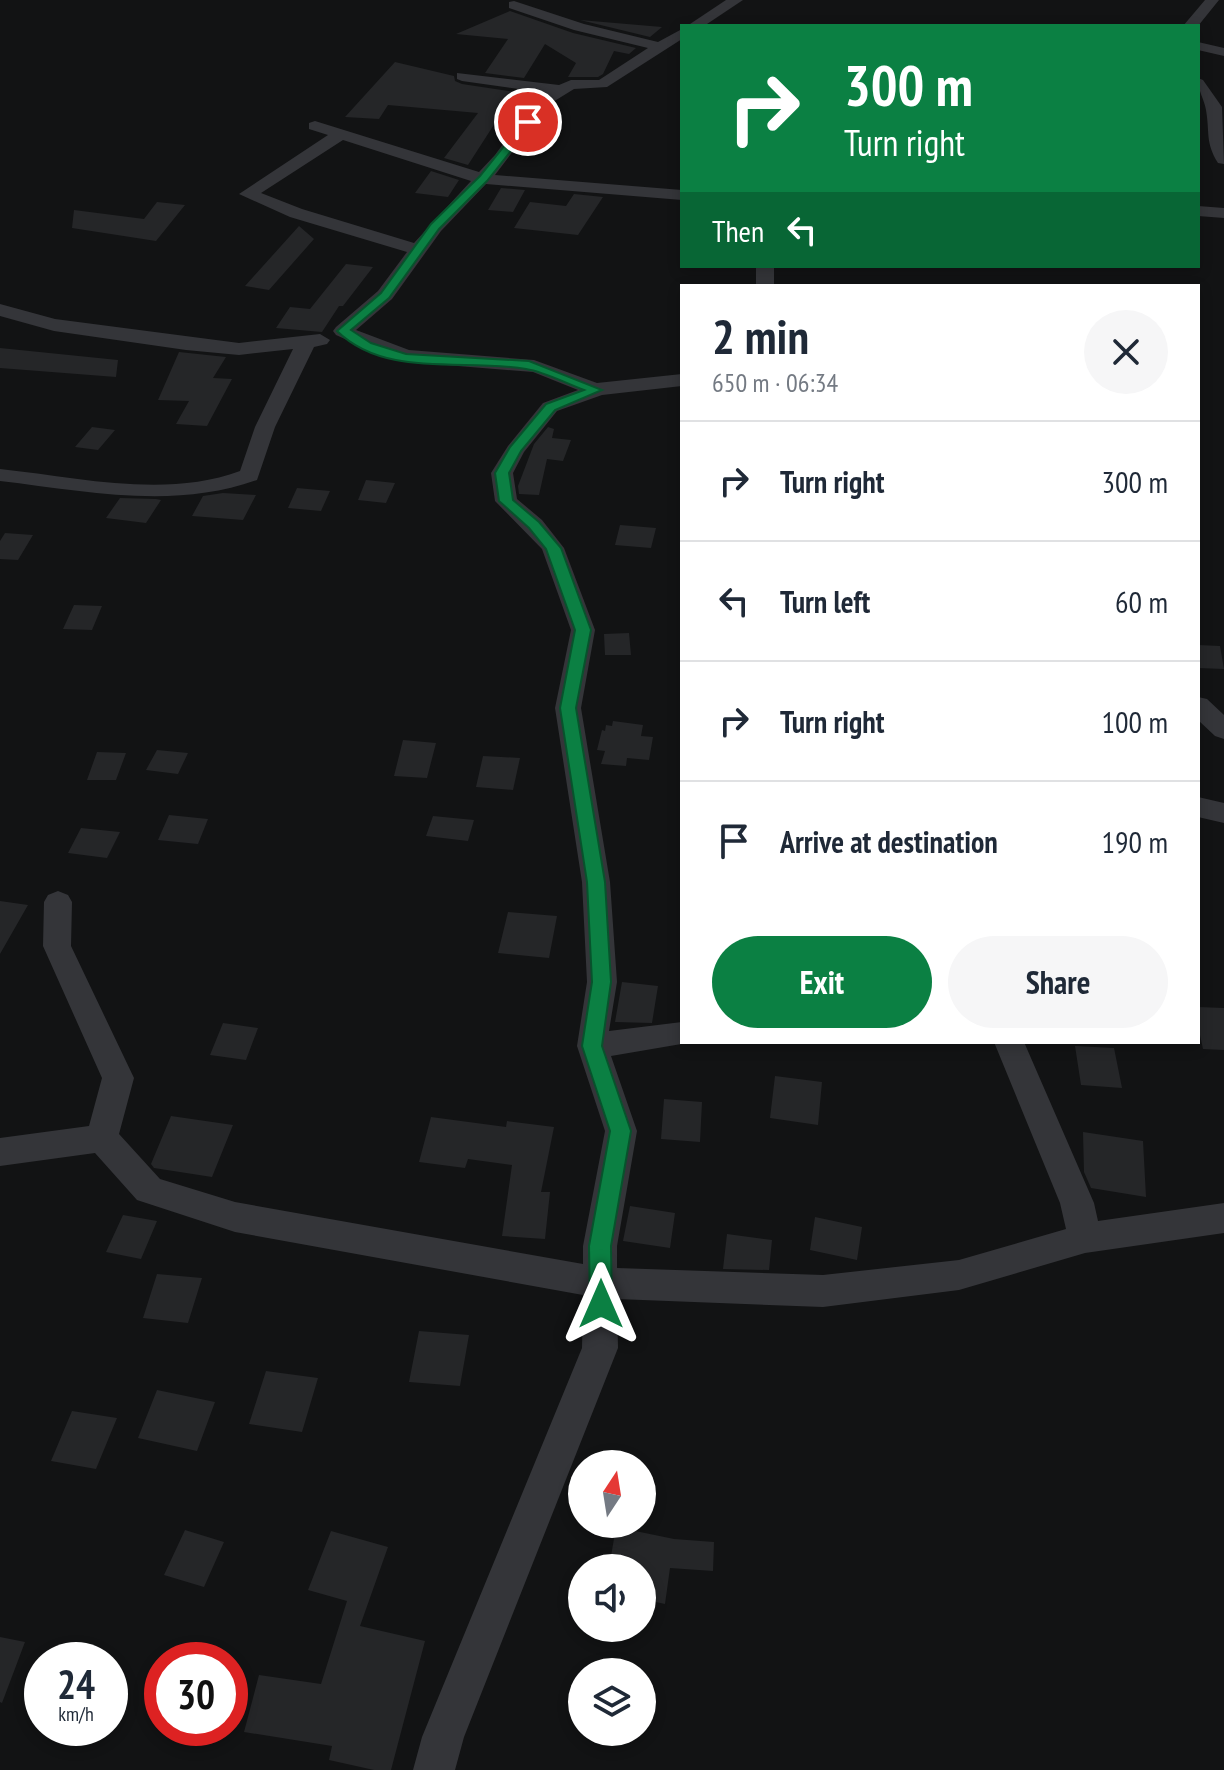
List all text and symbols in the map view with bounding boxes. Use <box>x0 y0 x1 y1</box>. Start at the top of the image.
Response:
text: 300 m <box>844 49 973 121</box>
icon: right <box>712 56 816 160</box>
pin <box>494 88 562 156</box>
icon: arrive <box>506 100 550 144</box>
text: Turn right <box>844 119 965 166</box>
icon: left <box>780 208 824 252</box>
text: Then <box>712 211 764 250</box>
text: 2 min <box>712 305 809 367</box>
button: close <box>1084 310 1168 394</box>
text: 650 m · 06:34 <box>712 366 838 399</box>
icon: right <box>712 459 756 503</box>
text: Turn right <box>780 462 884 501</box>
text: 300 m <box>1102 462 1168 501</box>
icon: left <box>712 579 756 623</box>
text: Turn left <box>780 582 870 621</box>
text: 60 m <box>1115 582 1168 621</box>
icon: right <box>712 699 756 743</box>
text: Turn right <box>780 702 884 741</box>
text: 100 m <box>1102 702 1168 741</box>
icon: arrive <box>712 819 756 863</box>
text: Arrive at destination <box>780 822 998 861</box>
text: 190 m <box>1102 822 1168 861</box>
button: Exit <box>712 936 932 1028</box>
button: Share <box>948 936 1168 1028</box>
position arrow <box>559 1262 643 1346</box>
north arrow <box>568 1450 656 1538</box>
map controls <box>568 1450 656 1746</box>
button: sound <box>568 1554 656 1642</box>
speed limit sign: 30 <box>144 1642 248 1746</box>
text: 24 <box>57 1658 95 1710</box>
button: layers <box>568 1658 656 1746</box>
text: km/h <box>58 1701 94 1727</box>

